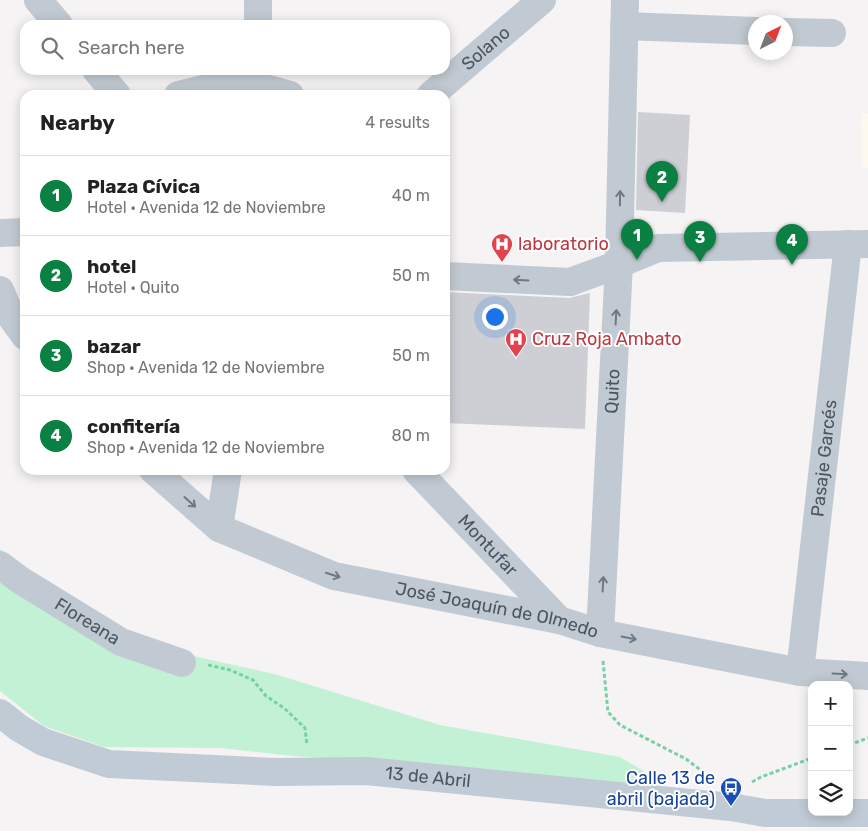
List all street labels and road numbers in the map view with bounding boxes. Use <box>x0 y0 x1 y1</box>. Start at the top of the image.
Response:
street label: Solano <box>457 21 515 75</box>
street label: Quito <box>600 368 625 414</box>
street label: Pasaje Garcés <box>806 399 841 518</box>
street label: Montufar <box>453 510 522 581</box>
street label: José Joaquín de Olmedo <box>394 577 601 643</box>
street label: Floreana <box>51 593 124 650</box>
street label: 13 de Abril <box>384 762 472 792</box>

